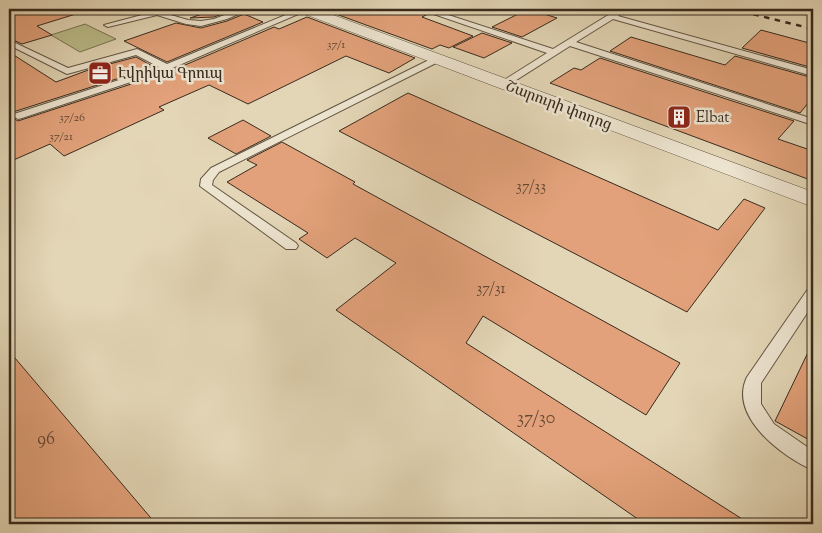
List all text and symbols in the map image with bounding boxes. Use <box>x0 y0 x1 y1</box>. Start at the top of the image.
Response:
house number: 37/1 <box>327 36 345 54</box>
office icon: Էվրիկա Գրուպ <box>87 60 113 86</box>
place label: Էվրիկա Գրուպ <box>118 64 223 85</box>
street label: Շարուրի փողոց <box>502 76 615 136</box>
building icon: Elbat <box>666 104 692 130</box>
place label: Elbat <box>696 108 729 129</box>
house number: 37/26 <box>59 109 85 127</box>
house number: 37/21 <box>49 128 73 146</box>
house number: 37/33 <box>516 177 546 198</box>
house number: 37/31 <box>476 279 506 300</box>
house number: 37/30 <box>517 406 555 432</box>
house number: 96 <box>37 427 55 453</box>

